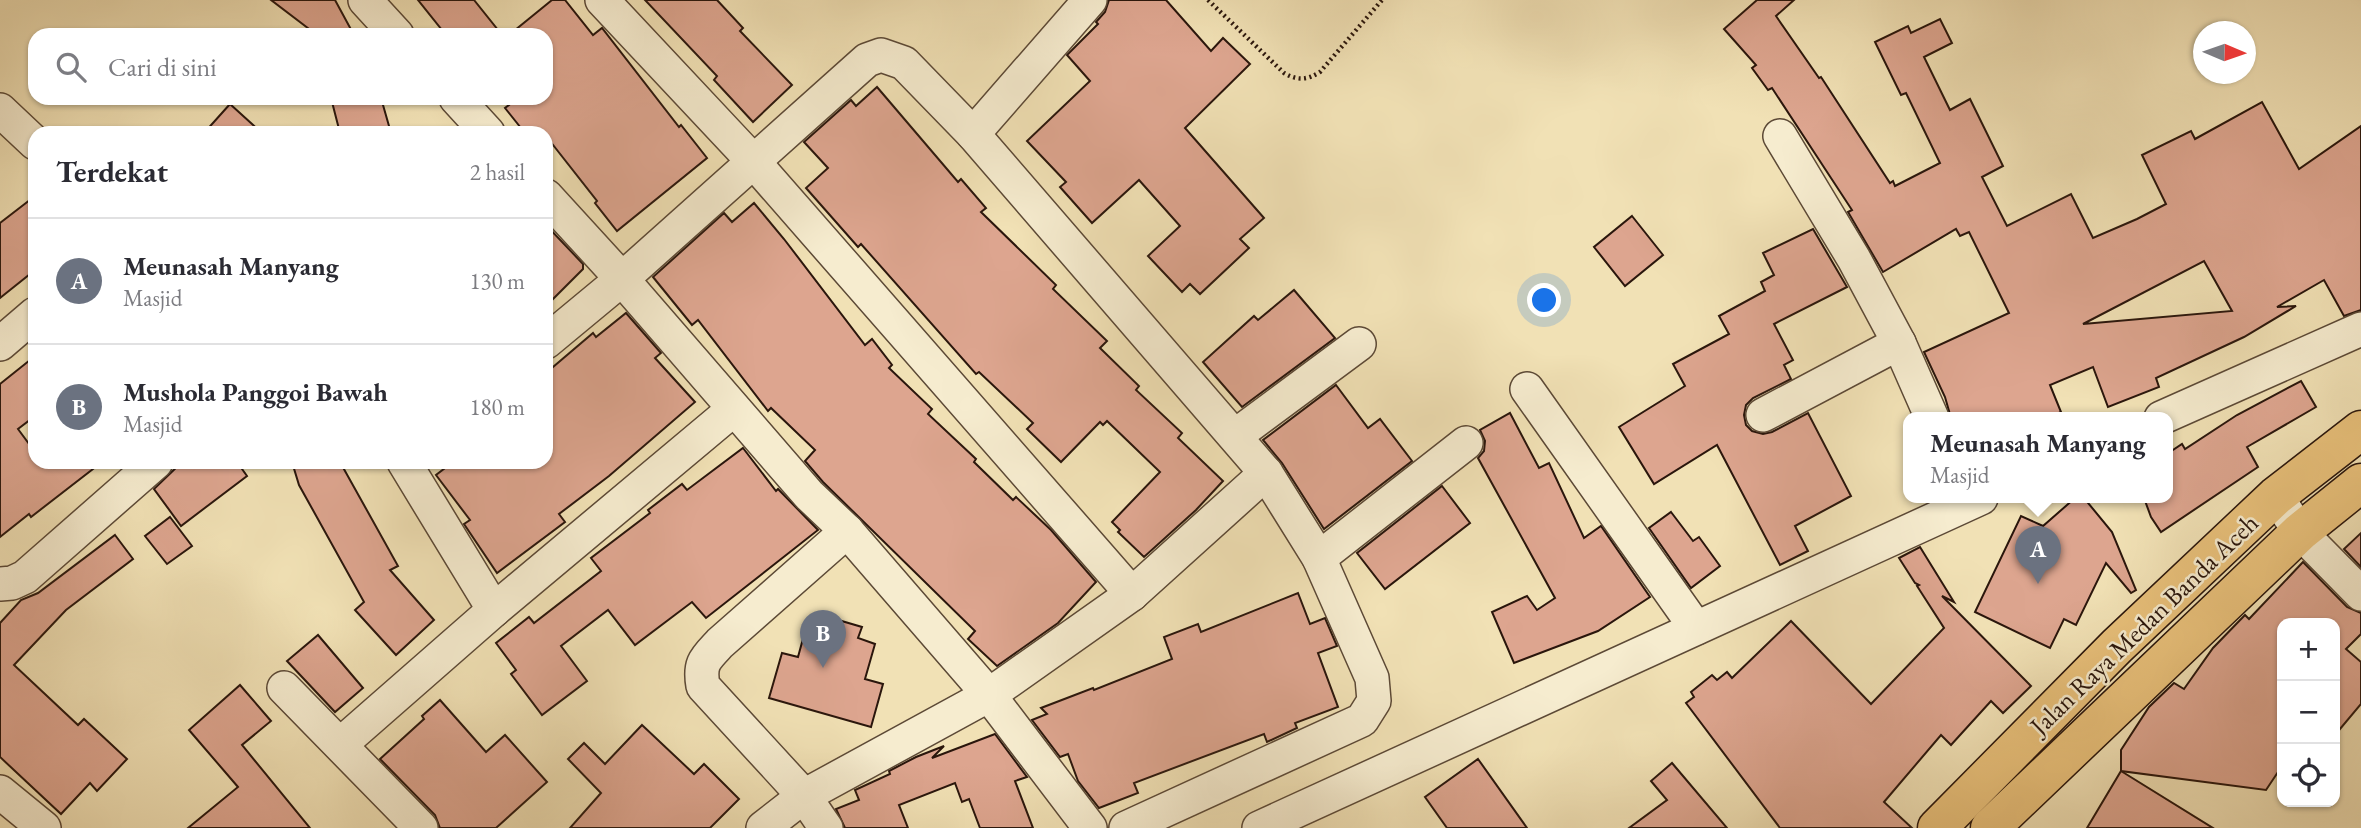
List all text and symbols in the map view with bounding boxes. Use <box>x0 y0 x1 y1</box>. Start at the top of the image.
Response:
north arrow <box>2193 21 2256 84</box>
search box <box>28 28 553 105</box>
icon: search <box>52 48 90 86</box>
text: Cari di sini <box>108 50 217 84</box>
text: Terdekat <box>56 152 168 191</box>
text: 2 hasil <box>470 157 525 187</box>
text: Meunasah Manyang <box>123 249 339 283</box>
text: A <box>71 266 87 296</box>
text: 130 m <box>469 266 525 296</box>
text: Masjid <box>123 283 182 313</box>
your location <box>1527 283 1561 317</box>
text: Mushola Panggoi Bawah <box>123 375 388 409</box>
text: B <box>72 392 86 422</box>
text: 180 m <box>469 392 525 422</box>
text: Masjid <box>123 409 182 439</box>
popup <box>1903 412 2173 503</box>
text: Meunasah Manyang <box>1930 426 2146 460</box>
text: Masjid <box>1930 460 1989 490</box>
street label: Jalan Raya Medan Banda Aceh <box>2023 507 2265 741</box>
pin: A <box>2015 526 2061 584</box>
pin: B <box>800 610 846 668</box>
map controls <box>2277 618 2340 807</box>
button: + <box>2277 618 2340 681</box>
button: − <box>2277 681 2340 744</box>
button: locate <box>2277 744 2340 807</box>

